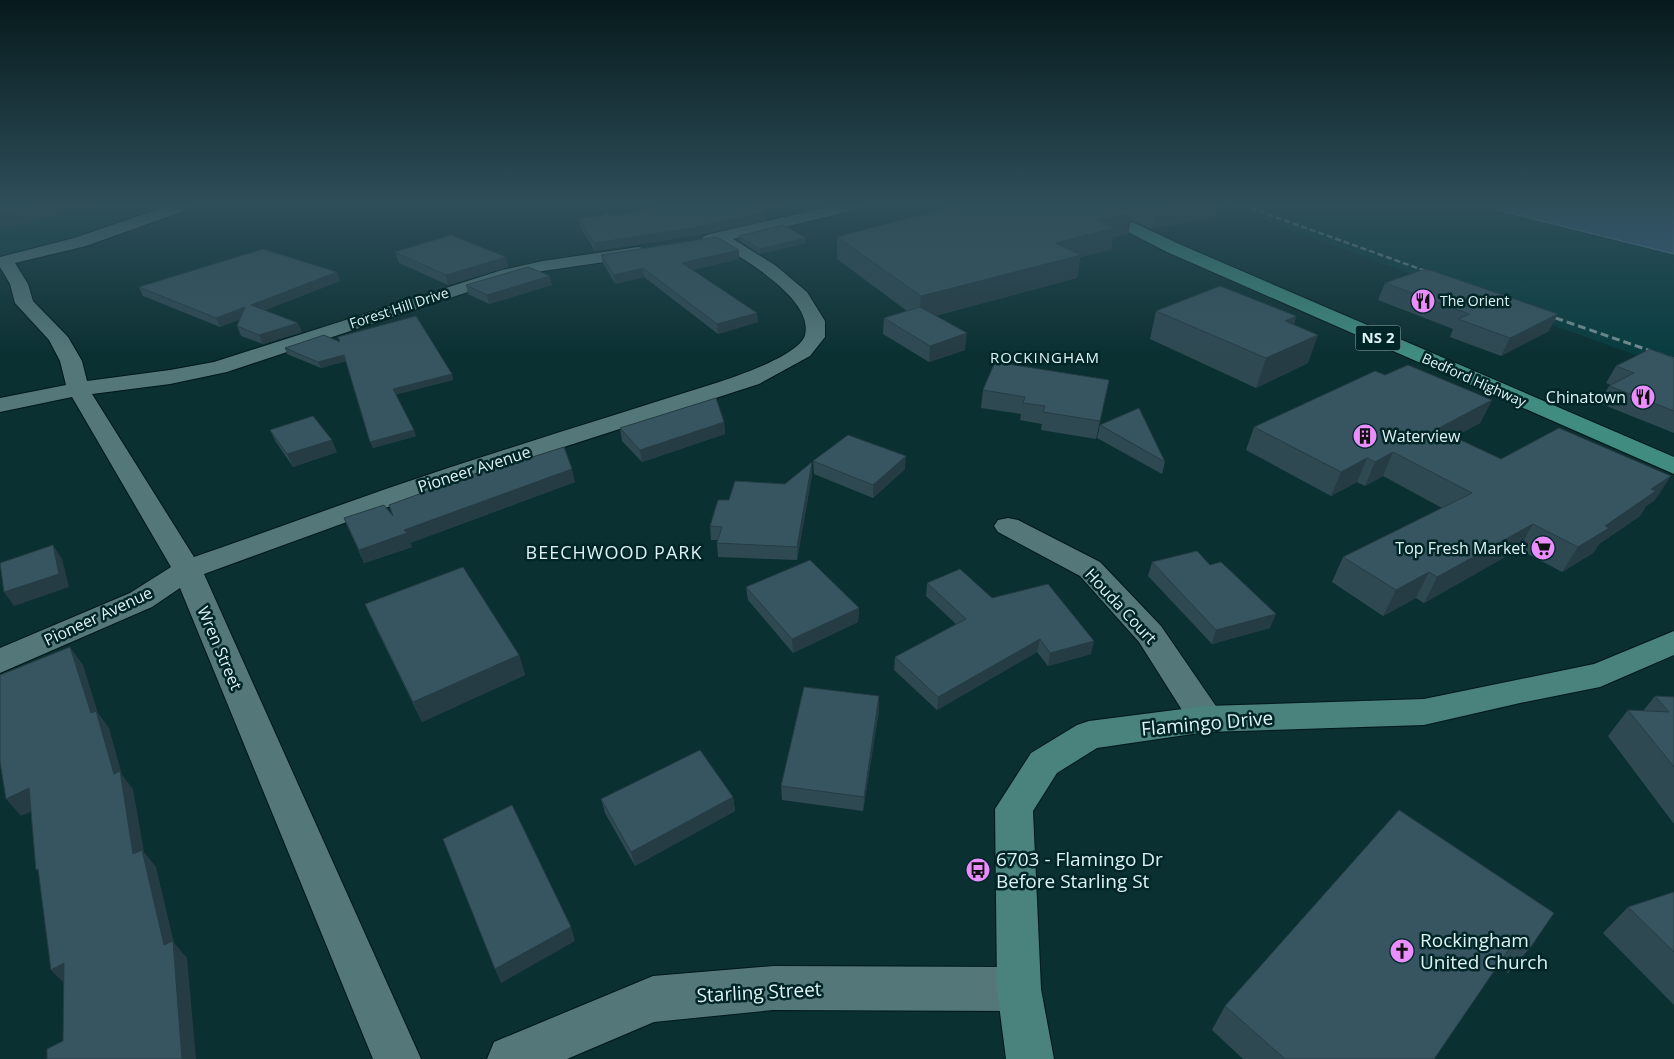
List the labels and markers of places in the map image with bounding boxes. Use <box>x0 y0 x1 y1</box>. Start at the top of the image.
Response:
restaurant icon: The Orient <box>1410 288 1436 314</box>
place label: The Orient <box>1440 291 1509 310</box>
restaurant icon: Chinatown <box>1630 384 1656 410</box>
place label: Chinatown <box>1546 386 1626 408</box>
building icon: Waterview <box>1352 423 1378 449</box>
place label: Waterview <box>1382 425 1461 447</box>
supermarket icon: Top Fresh Market <box>1530 535 1556 561</box>
place label: Top Fresh Market <box>1395 537 1526 559</box>
place label: 6703 - Flamingo Dr Before Starling St <box>996 846 1163 894</box>
bus stop icon: 6703 - Flamingo Dr Before Starling St <box>965 857 991 883</box>
place label: Rockingham United Church <box>1420 927 1548 975</box>
church icon: Rockingham United Church <box>1389 938 1415 964</box>

